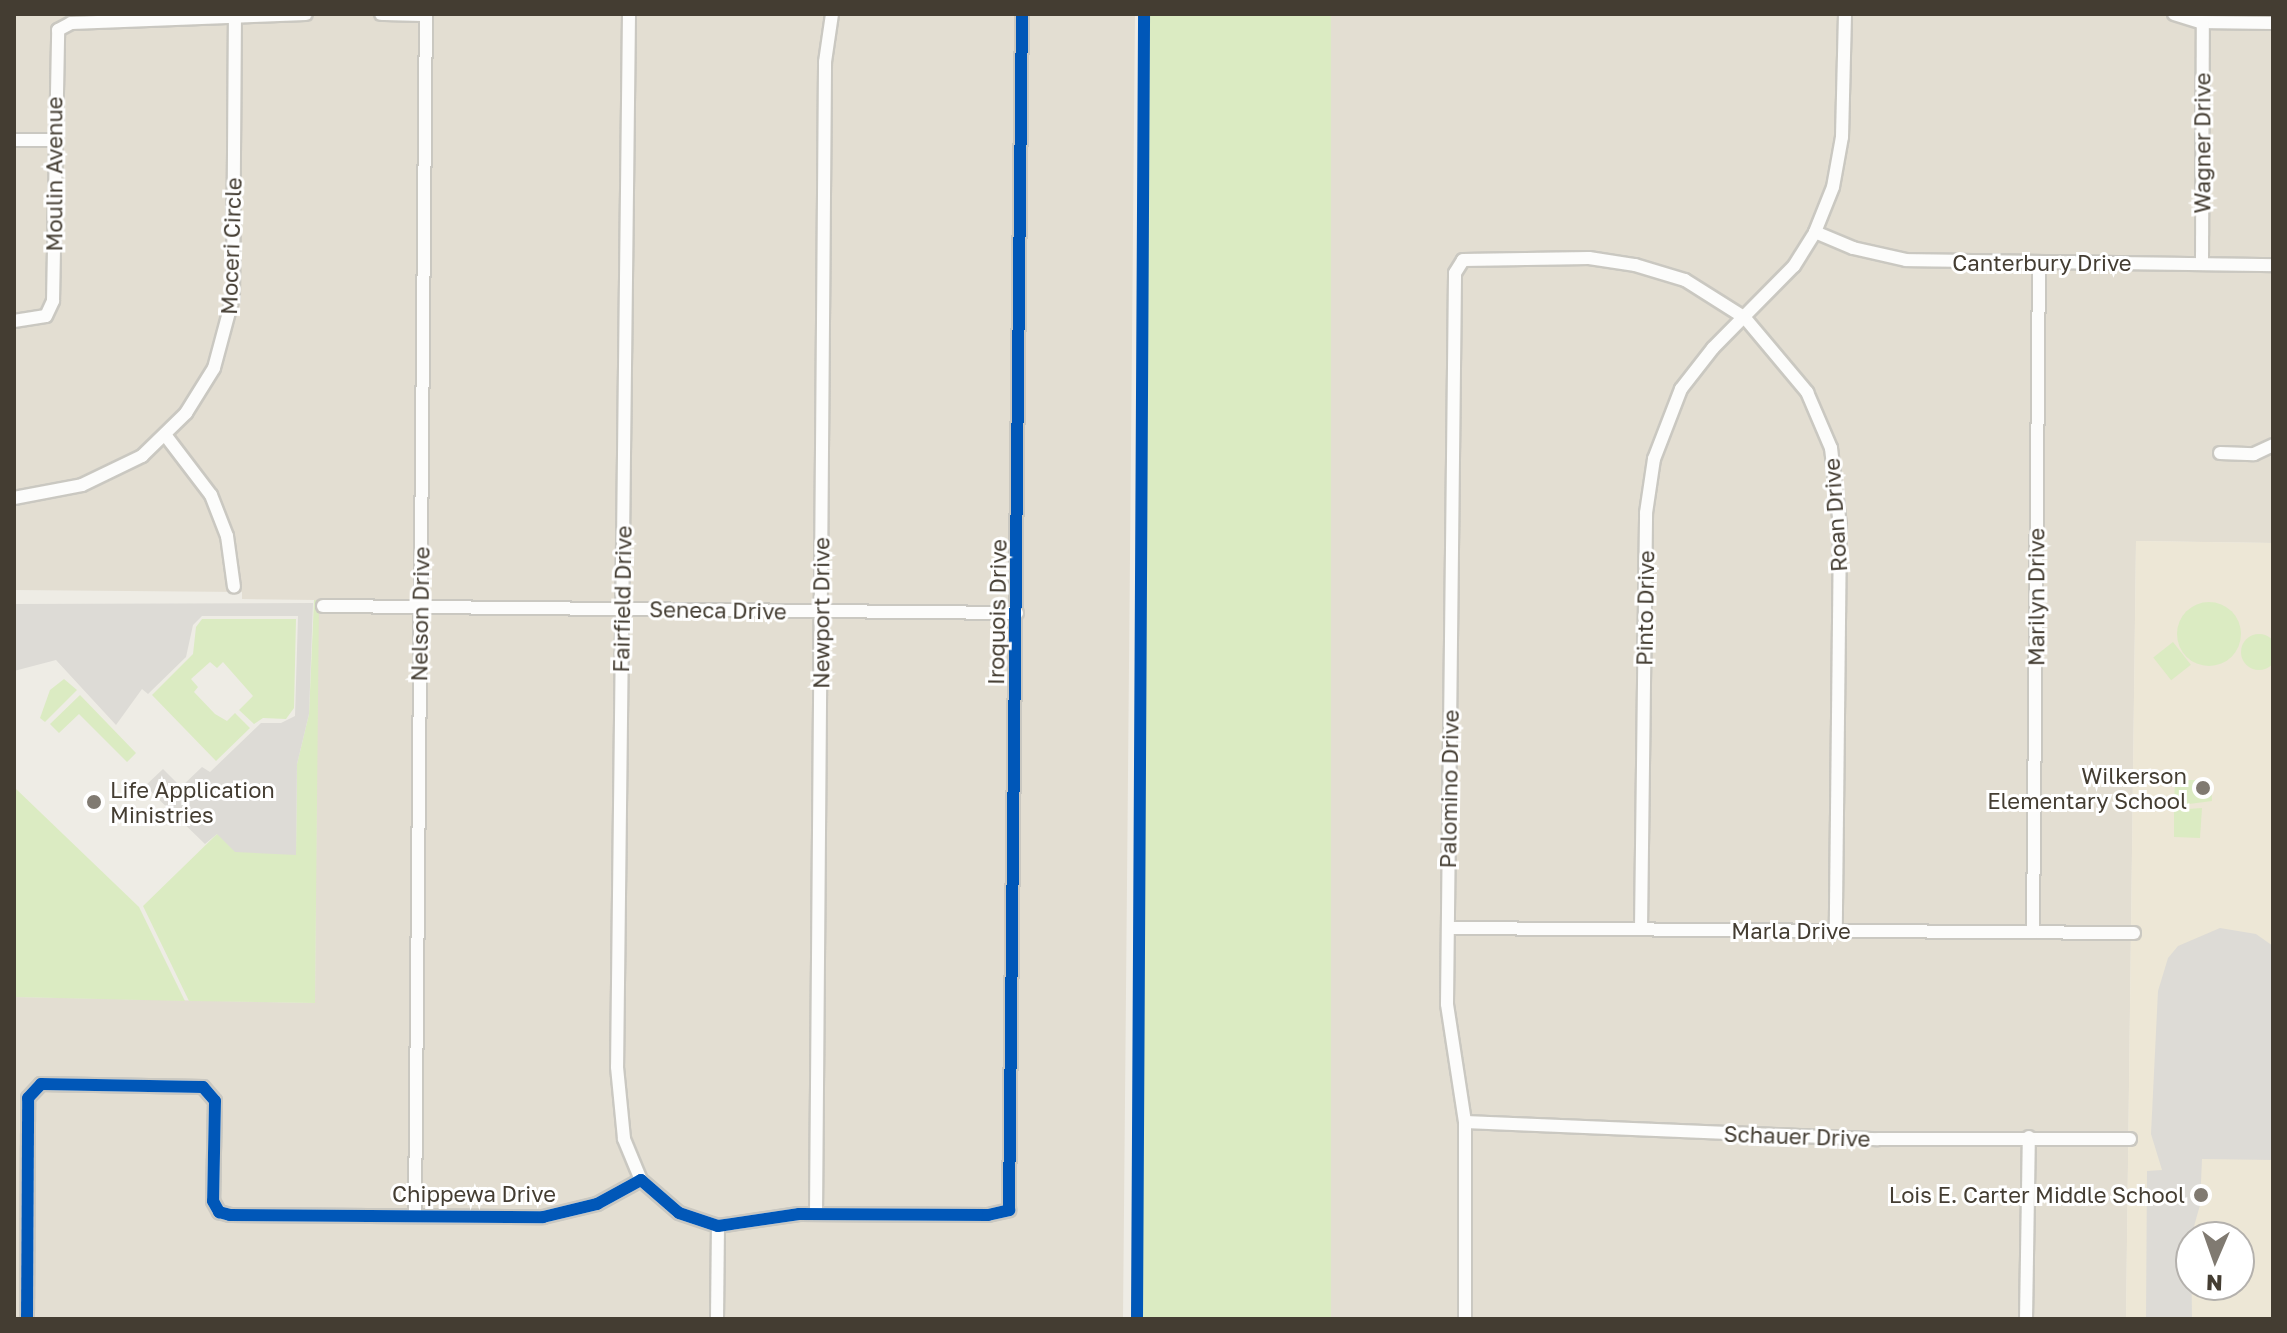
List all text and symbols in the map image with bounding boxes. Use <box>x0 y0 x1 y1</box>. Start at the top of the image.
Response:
street label: Wagner Drive <box>2189 72 2215 214</box>
street label: Moulin Avenue <box>41 96 67 252</box>
street label: Moceri Circle <box>215 177 247 315</box>
street label: Canterbury Drive <box>1952 250 2132 276</box>
street label: Roan Drive <box>1818 457 1852 573</box>
street label: Fairfield Drive <box>608 525 636 673</box>
street label: Marilyn Drive <box>2023 528 2049 666</box>
street label: Newport Drive <box>808 537 834 689</box>
street label: Iroquois Drive <box>983 539 1011 685</box>
street label: Nelson Drive <box>406 546 434 682</box>
street label: Pinto Drive <box>1631 550 1659 666</box>
street label: Seneca Drive <box>649 596 787 624</box>
street label: Palomino Drive <box>1434 709 1464 869</box>
place label: Wilkerson Elementary School <box>1987 762 2187 814</box>
place label: Life Application Ministries <box>110 776 275 828</box>
marker: Wilkerson Elementary School <box>2194 779 2212 797</box>
marker: Life Application Ministries <box>85 793 103 811</box>
street label: Marla Drive <box>1731 918 1851 944</box>
street label: Schauer Drive <box>1723 1120 1871 1152</box>
street label: Chippewa Drive <box>392 1181 556 1207</box>
place label: Lois E. Carter Middle School <box>1889 1182 2185 1208</box>
marker: Lois E. Carter Middle School <box>2192 1186 2210 1204</box>
north arrow <box>2175 1221 2255 1301</box>
text: N <box>2205 1270 2223 1297</box>

